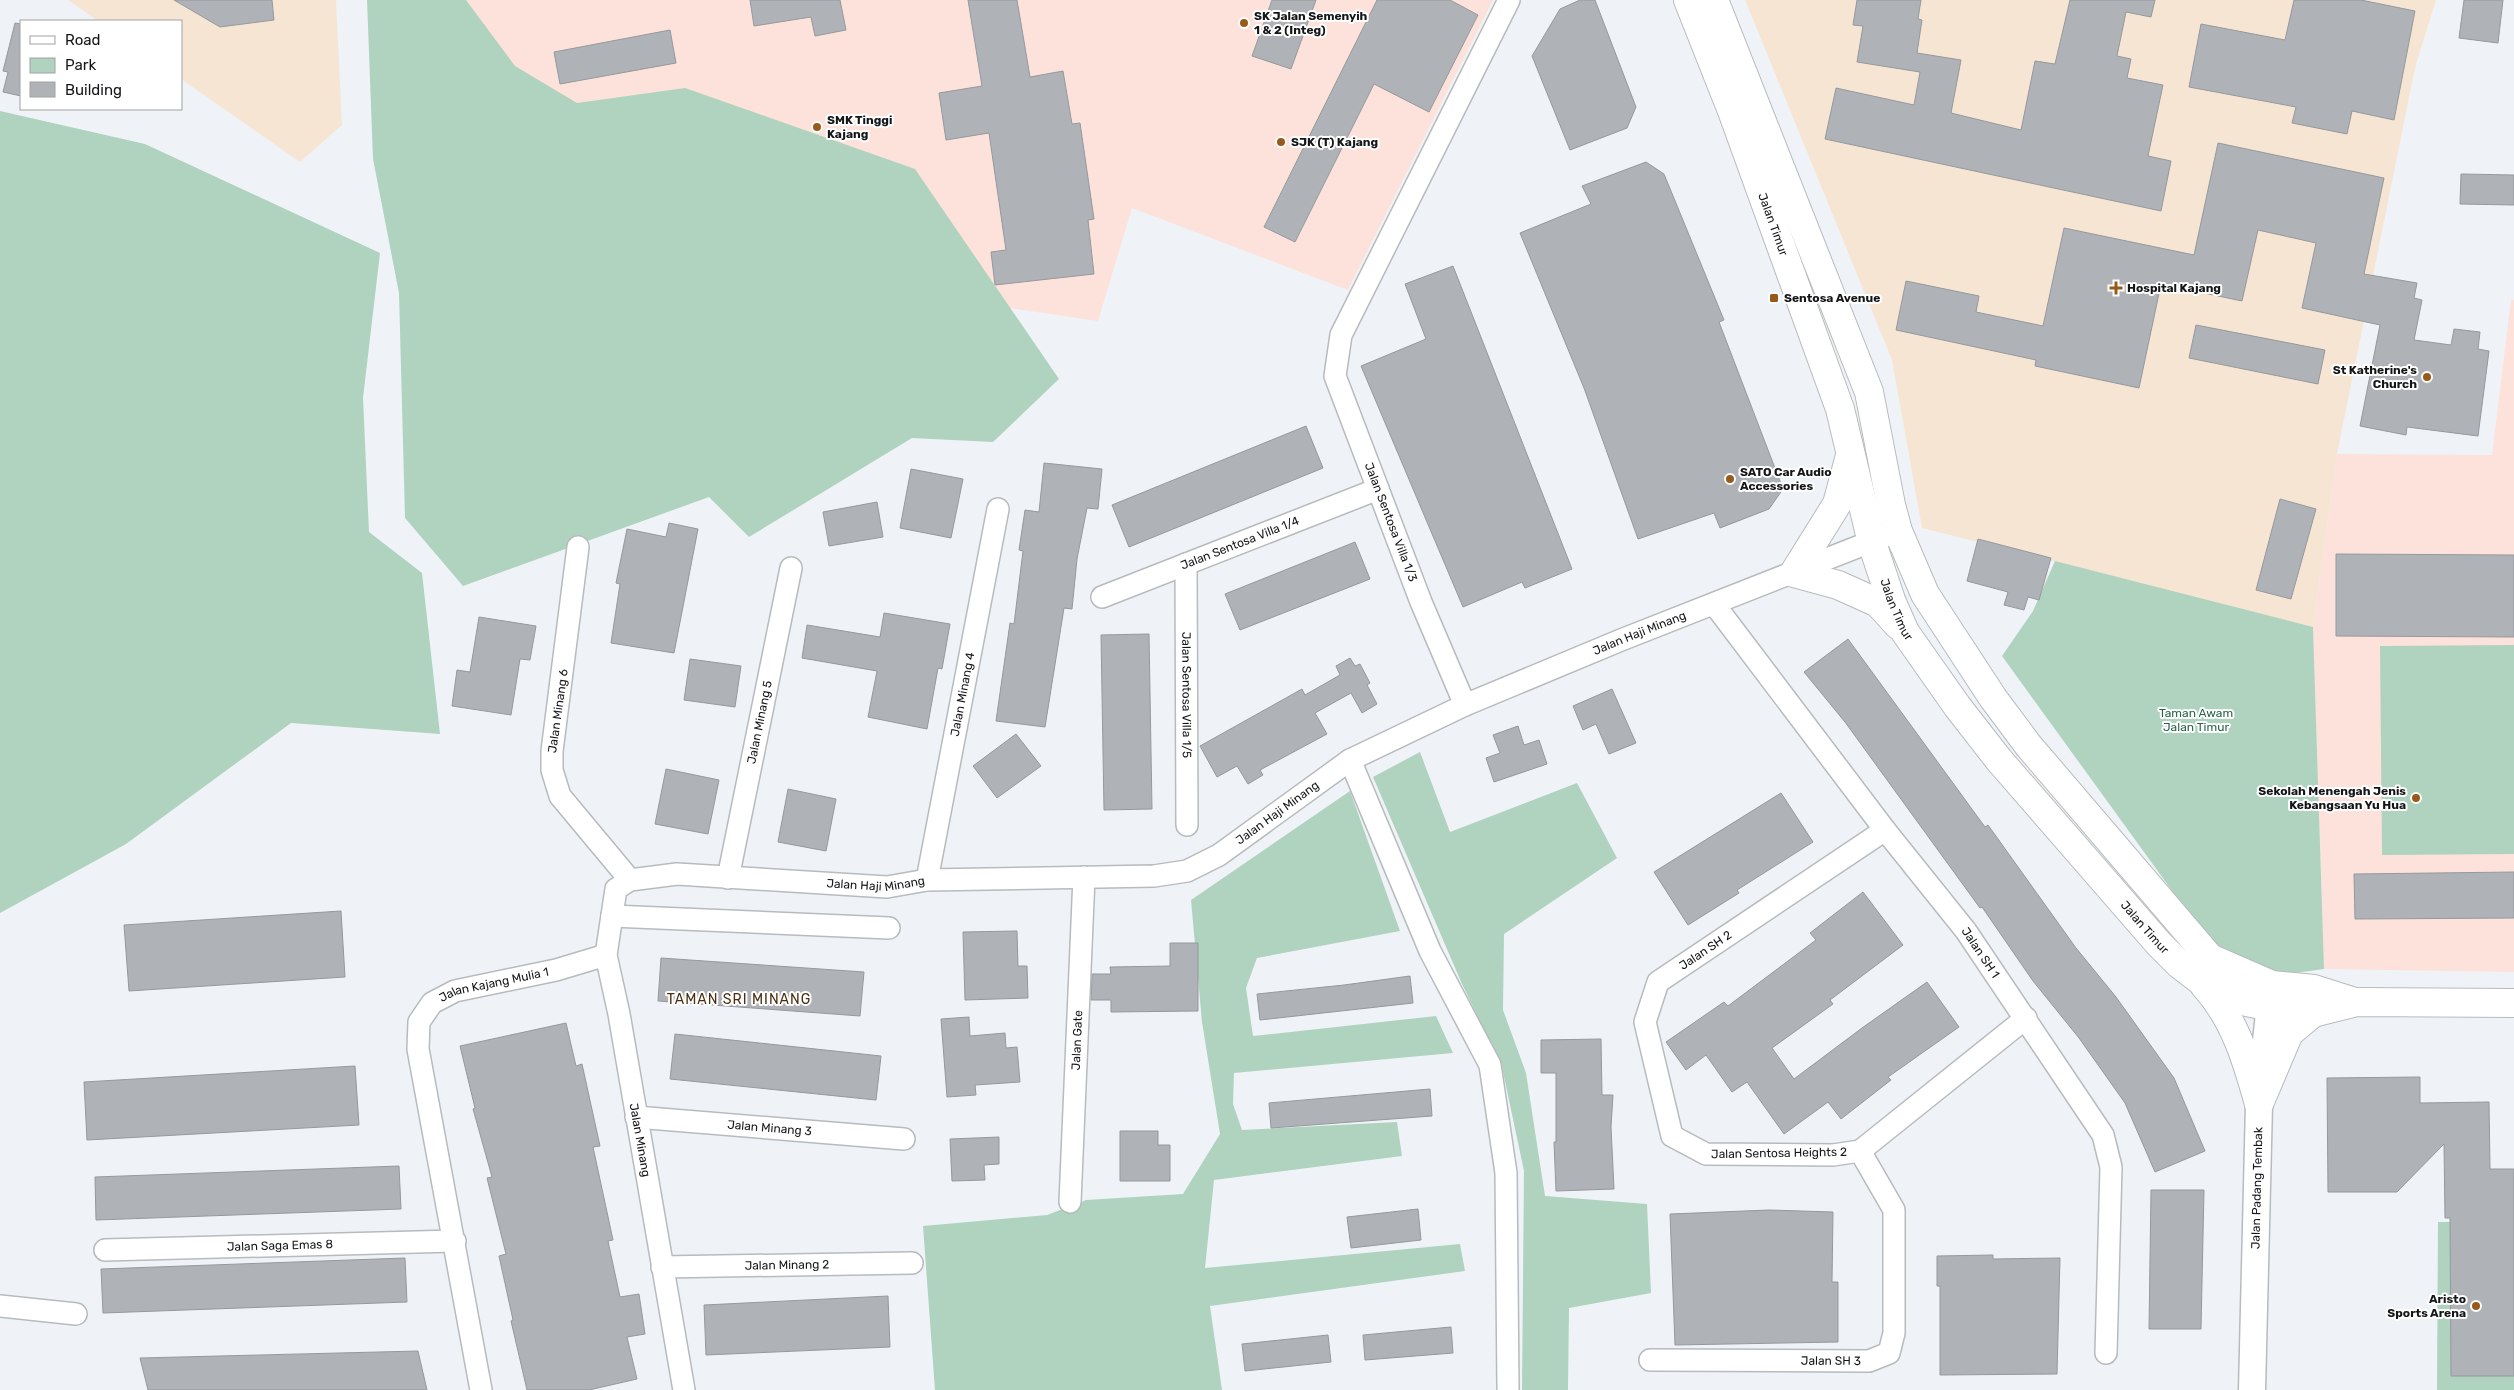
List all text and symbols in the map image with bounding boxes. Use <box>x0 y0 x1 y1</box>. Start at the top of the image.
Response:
place label: SK Jalan Semenyih 1 & 2 (Integ) <box>1254 9 1368 37</box>
marker: SK Jalan Semenyih 1 & 2 (Integ) <box>1238 17 1250 29</box>
legend <box>20 20 182 110</box>
text: Road <box>65 31 101 49</box>
text: Park <box>65 56 96 74</box>
text: Building <box>65 81 122 99</box>
place label: SMK Tinggi Kajang <box>827 113 892 141</box>
marker: SMK Tinggi Kajang <box>811 121 823 133</box>
place label: SJK (T) Kajang <box>1291 135 1378 149</box>
marker: SJK (T) Kajang <box>1275 136 1287 148</box>
street label: Jalan Timur <box>1755 191 1791 258</box>
marker: Hospital Kajang <box>2109 281 2123 295</box>
place label: Hospital Kajang <box>2127 281 2221 295</box>
place label: Sentosa Avenue <box>1784 291 1880 305</box>
marker: Sentosa Avenue <box>1768 292 1780 304</box>
place label: St Katherine's Church <box>2333 363 2417 391</box>
marker: St Katherine's Church <box>2421 371 2433 383</box>
street label: Jalan Sentosa Villa 1/3 <box>1362 460 1420 584</box>
place label: SATO Car Audio Accessories <box>1740 465 1832 493</box>
marker: SATO Car Audio Accessories <box>1724 473 1736 485</box>
street label: Jalan Sentosa Villa 1/4 <box>1179 513 1302 573</box>
street label: Jalan Timur <box>1877 577 1916 644</box>
street label: Jalan Haji Minang <box>1591 608 1688 658</box>
street label: Jalan Sentosa Villa 1/5 <box>1179 632 1194 758</box>
street label: Jalan Minang 4 <box>948 651 978 738</box>
street label: Jalan Minang 6 <box>545 668 571 754</box>
street label: Jalan Minang 5 <box>744 679 775 765</box>
park label: Taman Awam Jalan Timur <box>2159 706 2233 734</box>
street label: Jalan Haji Minang <box>1233 778 1321 847</box>
place label: Sekolah Menengah Jenis Kebangsaan Yu Hua <box>2258 784 2406 812</box>
marker: Sekolah Menengah Jenis Kebangsaan Yu Hua <box>2410 792 2422 804</box>
street label: Jalan Haji Minang <box>826 873 926 894</box>
street label: Jalan Timur <box>2118 898 2172 957</box>
street label: Jalan SH 1 <box>1959 925 2003 981</box>
street label: Jalan SH 2 <box>1677 928 1734 973</box>
street label: Jalan Kajang Mulia 1 <box>437 965 550 1005</box>
district label: TAMAN SRI MINANG <box>667 991 811 1008</box>
street label: Jalan Gate <box>1069 1010 1085 1071</box>
street label: Jalan Minang <box>627 1102 653 1178</box>
street label: Jalan Minang 3 <box>727 1118 812 1138</box>
street label: Jalan Padang Tembak <box>2248 1126 2265 1249</box>
street label: Jalan Sentosa Heights 2 <box>1711 1145 1847 1161</box>
street label: Jalan Saga Emas 8 <box>227 1237 333 1254</box>
street label: Jalan Minang 2 <box>744 1257 829 1273</box>
place label: Aristo Sports Arena <box>2387 1292 2466 1320</box>
marker: Aristo Sports Arena <box>2470 1300 2482 1312</box>
street label: Jalan SH 3 <box>1801 1354 1861 1368</box>

